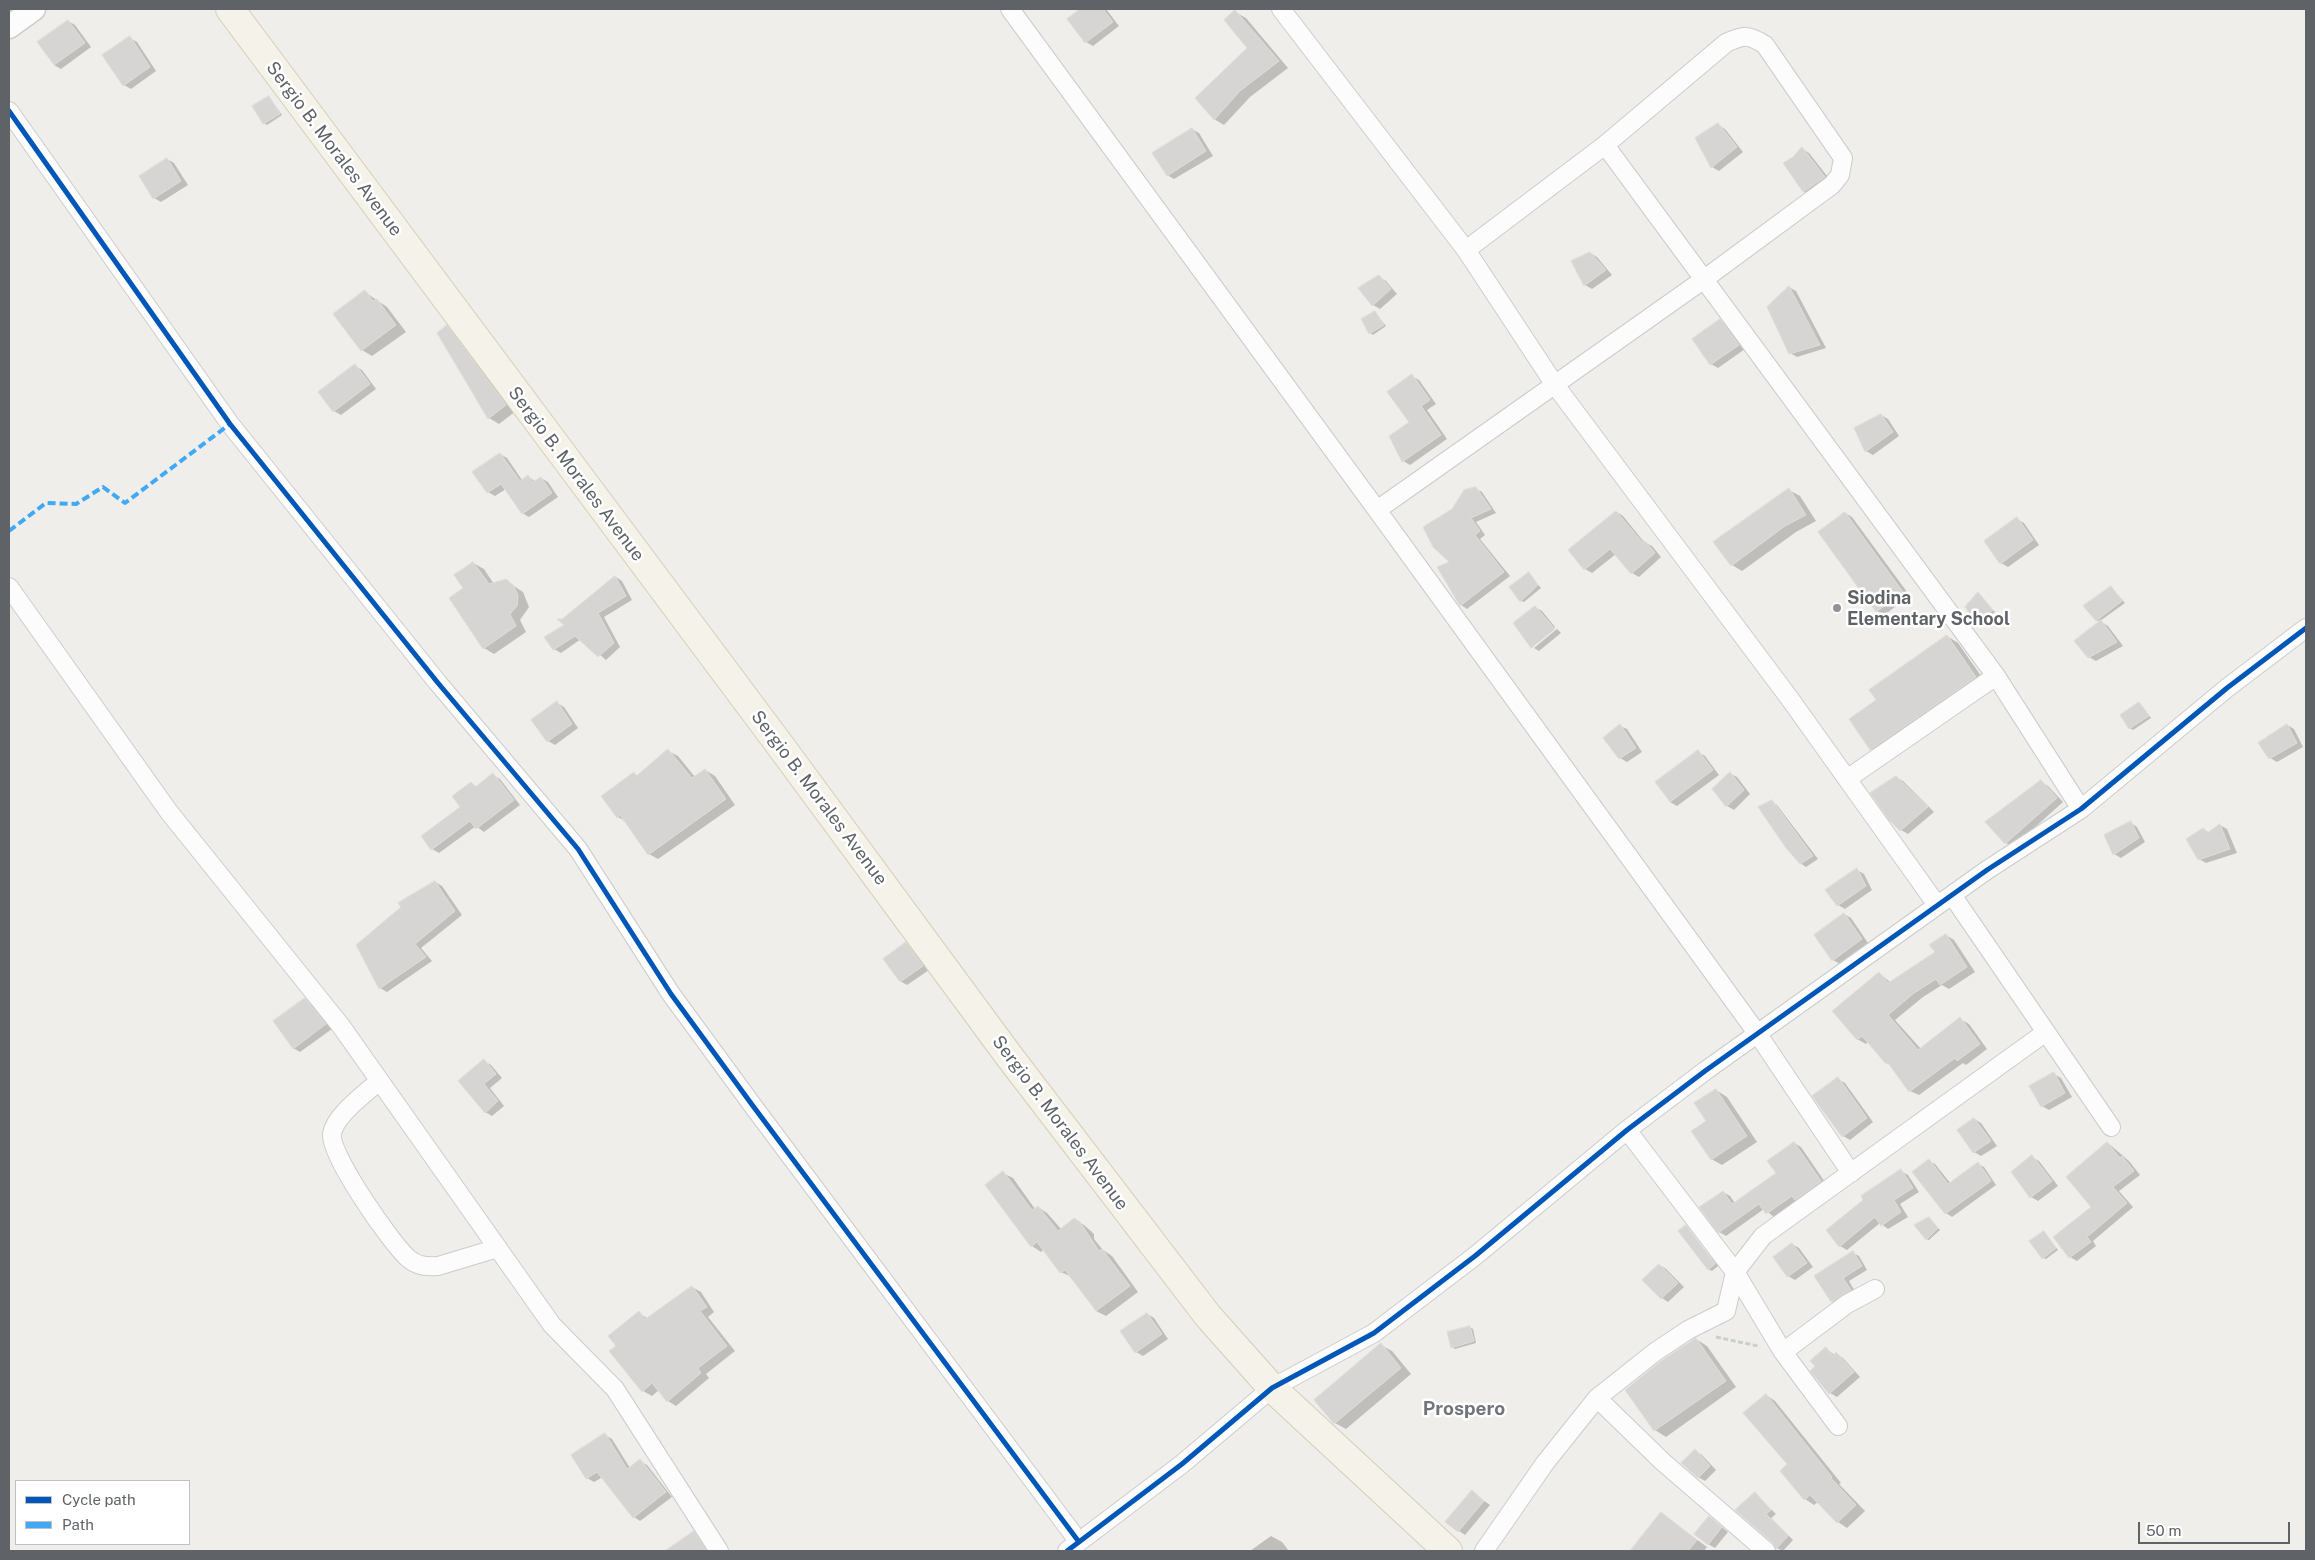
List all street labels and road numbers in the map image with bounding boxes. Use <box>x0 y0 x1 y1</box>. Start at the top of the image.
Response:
street label: Sergio B. Morales Avenue <box>261 58 407 240</box>
street label: Sergio B. Morales Avenue <box>503 383 649 565</box>
street label: Sergio B. Morales Avenue <box>746 707 892 889</box>
street label: Sergio B. Morales Avenue <box>987 1032 1133 1214</box>

